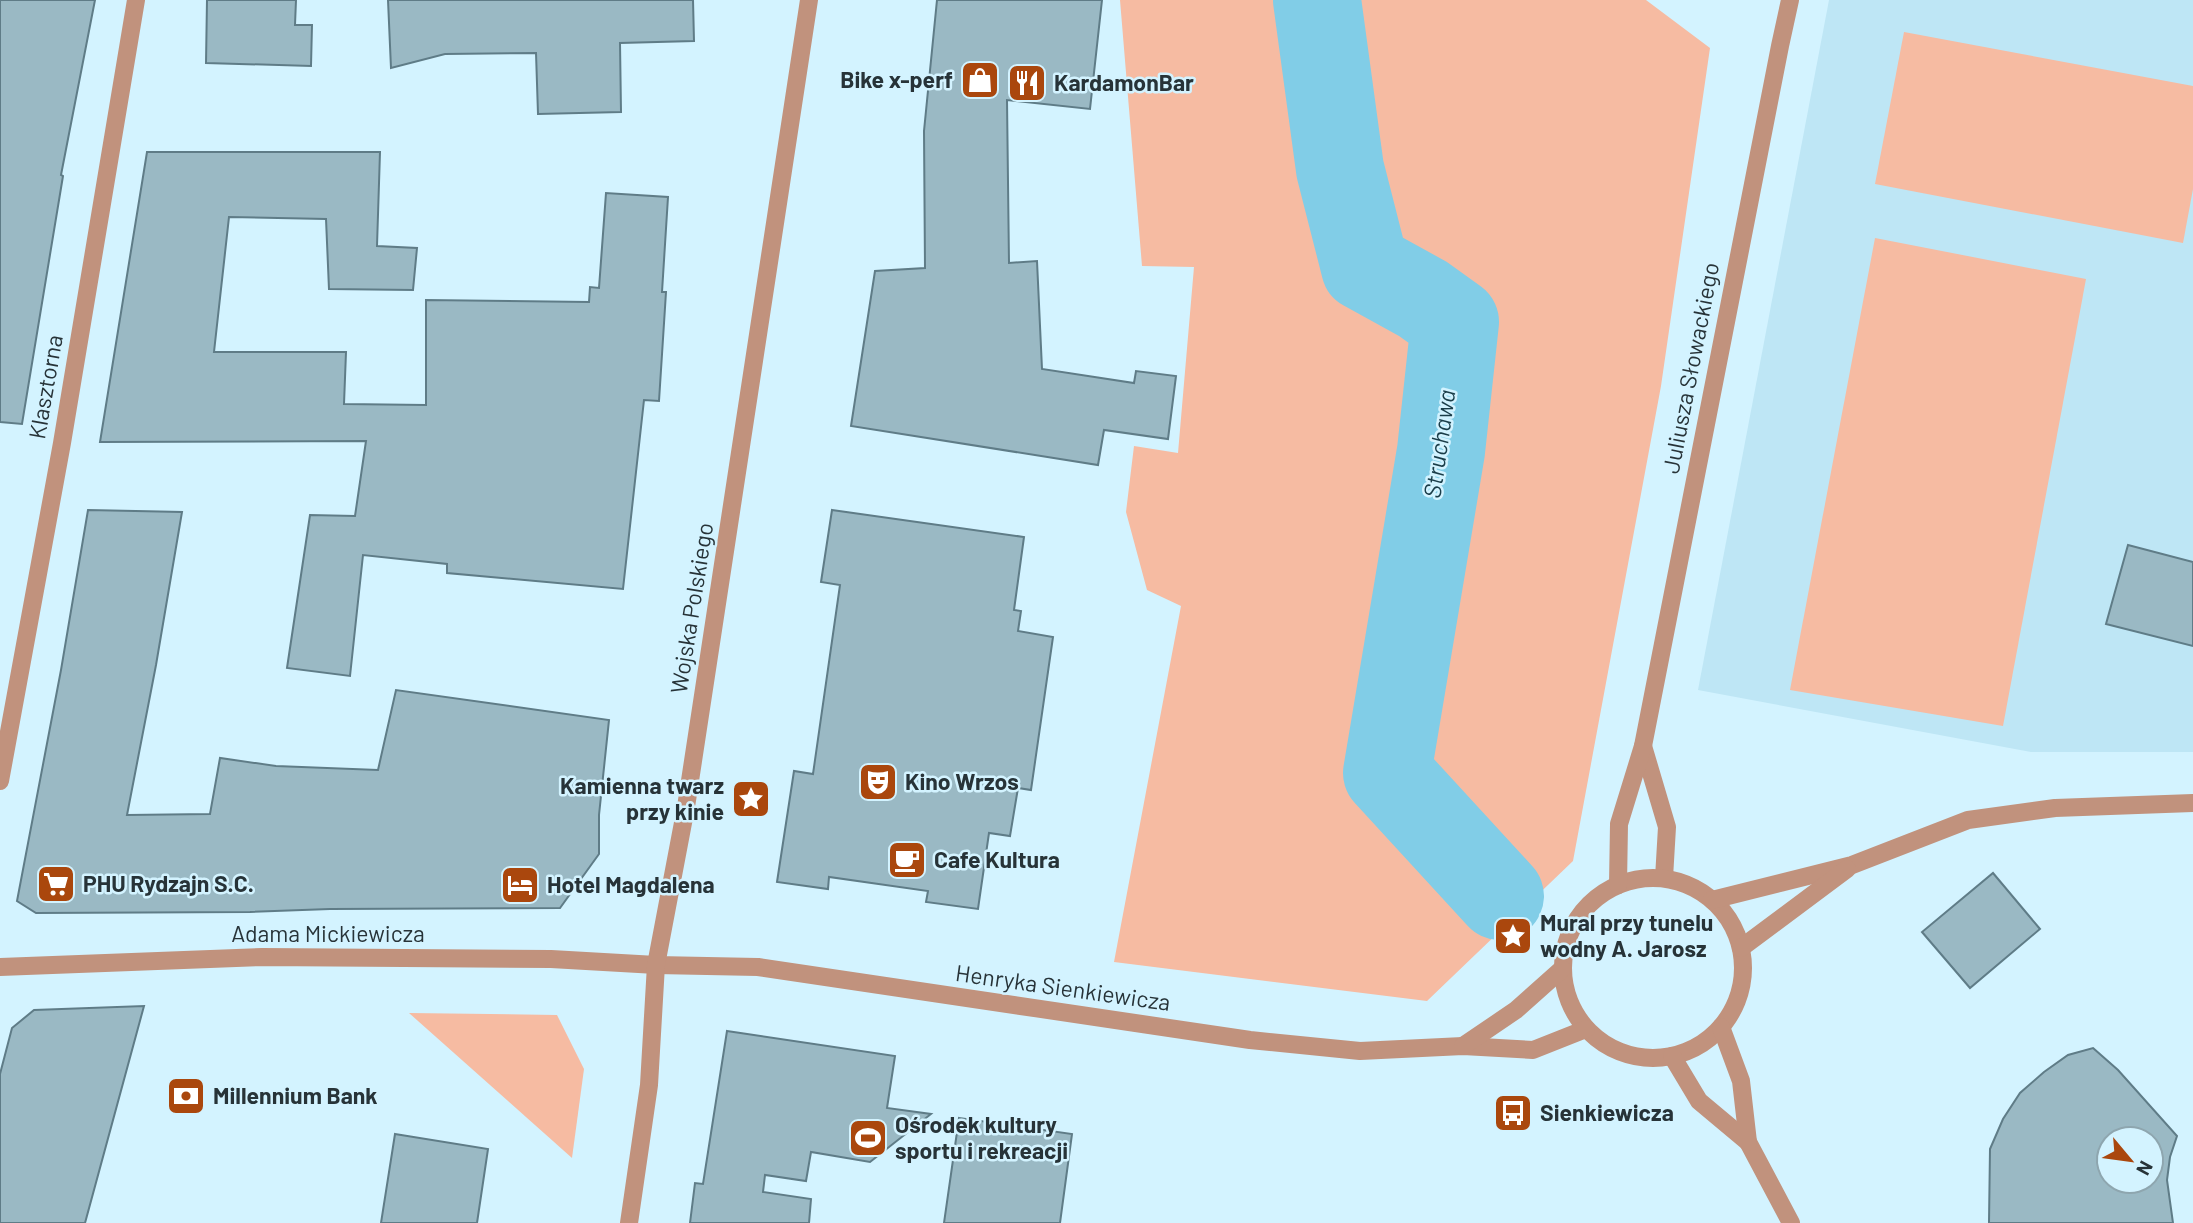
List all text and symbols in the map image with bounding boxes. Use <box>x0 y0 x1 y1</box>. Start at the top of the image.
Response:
shop icon: Bike x-perf <box>959 59 1001 101</box>
restaurant icon: KardamonBar <box>1006 62 1048 104</box>
place label: Bike x-perf <box>840 65 953 93</box>
place label: KardamonBar <box>1054 68 1194 96</box>
street label: Juliusza Słowackiego <box>1656 260 1724 476</box>
street label: Klasztorna <box>22 332 68 441</box>
water label: Struchawa <box>1417 388 1460 500</box>
street label: Wojska Polskiego <box>664 520 718 695</box>
theatre icon: Kino Wrzos <box>857 761 899 803</box>
place label: Kino Wrzos <box>905 767 1019 795</box>
place label: Kamienna twarz przy kinie <box>560 771 724 825</box>
place icon: Kamienna twarz przy kinie <box>730 778 772 820</box>
cafe icon: Cafe Kultura <box>886 839 928 881</box>
place label: Cafe Kultura <box>934 845 1060 873</box>
supermarket icon: PHU Rydzajn S.C. <box>35 863 77 905</box>
hotel icon: Hotel Magdalena <box>499 864 541 906</box>
place label: PHU Rydzajn S.C. <box>83 869 254 897</box>
place label: Hotel Magdalena <box>547 870 715 898</box>
place label: Mural przy tunelu wodny A. Jarosz <box>1540 908 1713 962</box>
place icon: Mural przy tunelu wodny A. Jarosz <box>1492 915 1534 957</box>
street label: Adama Mickiewicza <box>231 919 425 947</box>
street label: Henryka Sienkiewicza <box>954 958 1172 1016</box>
bank icon: Millennium Bank <box>165 1075 207 1117</box>
place label: Millennium Bank <box>213 1081 378 1109</box>
bus stop icon: Sienkiewicza <box>1492 1092 1534 1134</box>
place label: Sienkiewicza <box>1540 1098 1674 1126</box>
place label: Ośrodek kultury sportu i rekreacji <box>895 1110 1068 1164</box>
sports icon: Ośrodek kultury sportu i rekreacji <box>847 1117 889 1159</box>
north arrow <box>2095 1125 2165 1195</box>
text: N <box>2132 1157 2158 1180</box>

